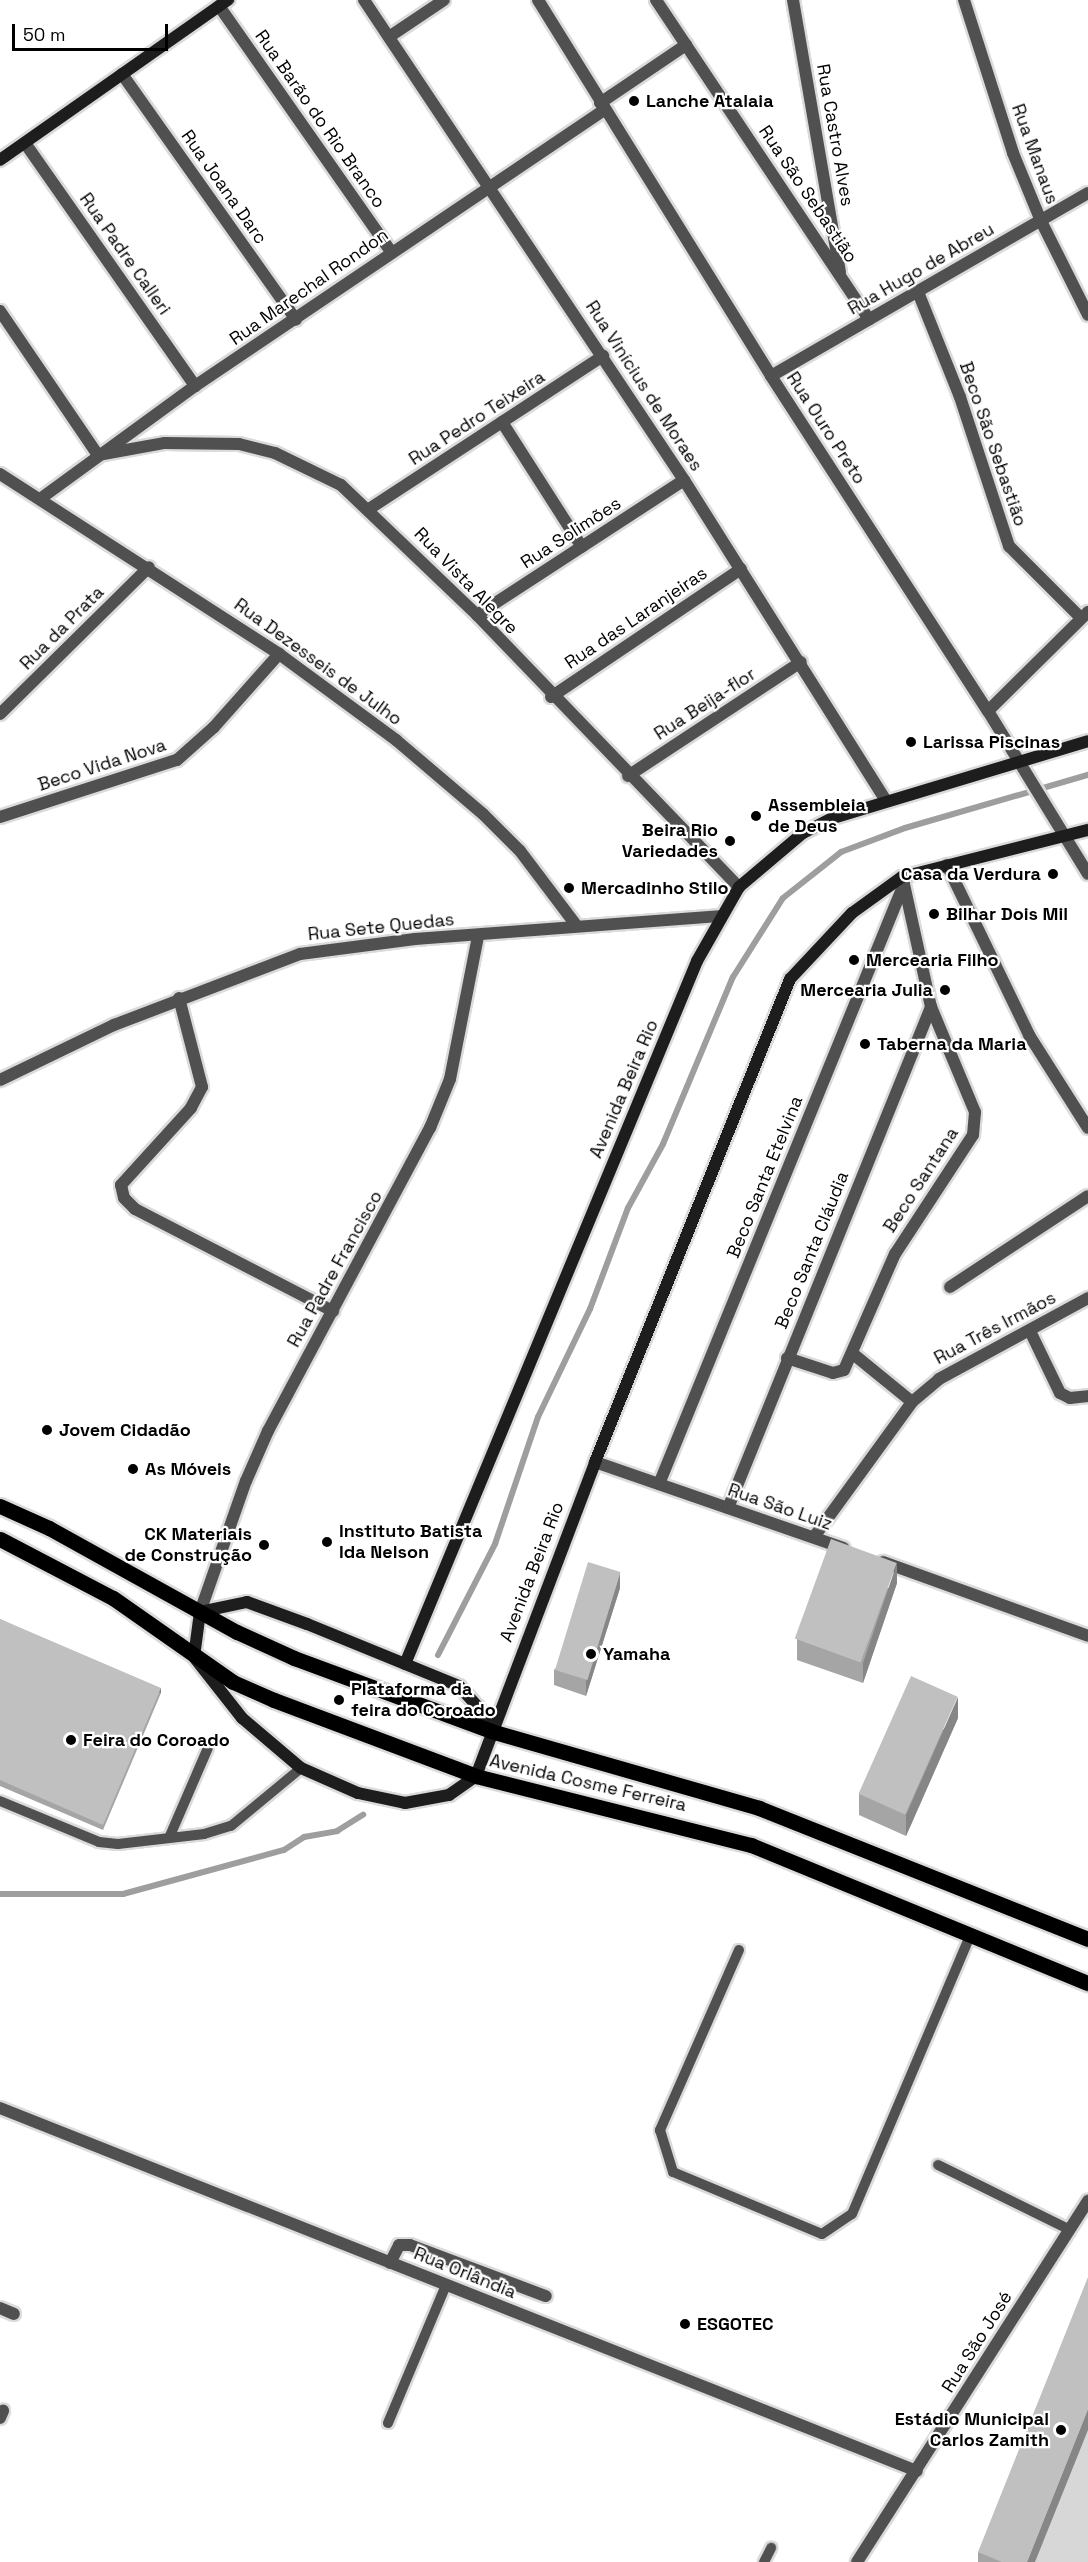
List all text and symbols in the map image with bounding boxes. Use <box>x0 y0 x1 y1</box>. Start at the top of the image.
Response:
scale bar <box>15 12 171 50</box>
text: 50 m <box>23 23 65 46</box>
street label: Rua Barão do Rio Branco <box>250 26 390 212</box>
street label: Rua Castro Alves <box>812 62 858 208</box>
place label: Lanche Atalaia <box>646 90 774 112</box>
marker: Lanche Atalaia <box>627 94 641 108</box>
street label: Rua Manaus <box>1007 101 1063 207</box>
street label: Rua São Sebastião <box>754 121 862 267</box>
street label: Rua Joana Darc <box>177 126 271 248</box>
street label: Rua Padre Calleri <box>75 189 175 319</box>
street label: Rua Hugo de Abreu <box>844 218 998 320</box>
street label: Rua Marechal Rondon <box>225 224 393 350</box>
street label: Rua Vinícius de Moraes <box>581 297 707 475</box>
street label: Beco São Sebastião <box>955 359 1031 529</box>
street label: Rua Pedro Teixeira <box>405 366 549 470</box>
street label: Rua Ouro Preto <box>782 368 870 488</box>
street label: Rua Solimões <box>517 493 625 573</box>
street label: Rua Vista Alegre <box>409 523 523 639</box>
street label: Rua das Laranjeiras <box>561 562 711 674</box>
street label: Rua da Prata <box>16 582 108 674</box>
street label: Rua Dezesseis de Julho <box>230 594 406 730</box>
street label: Rua Beija-flor <box>650 663 760 745</box>
place label: Larissa Piscinas <box>923 731 1060 753</box>
street label: Beco Vida Nova <box>35 734 169 796</box>
marker: Larissa Piscinas <box>904 735 918 749</box>
place label: Assembleia de Deus <box>768 795 866 838</box>
marker: Assembleia de Deus <box>749 809 763 823</box>
place label: Beira Rio Variedades <box>622 820 718 862</box>
marker: Beira Rio Variedades <box>723 834 737 848</box>
place label: Casa da Verdura <box>901 863 1041 885</box>
marker: Casa da Verdura <box>1046 867 1060 881</box>
place label: Mercadinho Stilo <box>581 877 729 899</box>
marker: Mercadinho Stilo <box>562 881 576 895</box>
place label: Bilhar Dois Mil <box>946 903 1068 925</box>
marker: Bilhar Dois Mil <box>927 907 941 921</box>
street label: Rua Sete Quedas <box>307 909 455 945</box>
place label: Mercearia Filho <box>866 949 999 971</box>
marker: Mercearia Filho <box>847 953 861 967</box>
place label: Mercearia Julia <box>800 979 933 1001</box>
marker: Mercearia Julia <box>938 983 952 997</box>
street label: Avenida Beira Rio <box>585 1017 663 1161</box>
place label: Taberna da Maria <box>877 1033 1027 1055</box>
marker: Taberna da Maria <box>858 1037 872 1051</box>
street label: Beco Santa Etelvina <box>723 1093 807 1261</box>
street label: Beco Santana <box>879 1123 963 1237</box>
street label: Beco Santa Cláudia <box>771 1168 853 1332</box>
street label: Rua Padre Francisco <box>283 1187 387 1351</box>
street label: Rua Três Irmãos <box>930 1287 1060 1369</box>
place label: Jovem Cidadão <box>59 1419 191 1441</box>
marker: Jovem Cidadão <box>40 1423 54 1437</box>
place label: As Móveis <box>145 1458 231 1480</box>
marker: As Móveis <box>126 1462 140 1476</box>
street label: Rua São Luiz <box>725 1479 835 1535</box>
street label: Avenida Beira Rio <box>495 1499 569 1645</box>
place label: Instituto Batista Ida Nelson <box>339 1521 482 1564</box>
place label: CK Materiais de Construção <box>124 1524 252 1567</box>
marker: Instituto Batista Ida Nelson <box>320 1535 334 1549</box>
marker: CK Materiais de Construção <box>257 1538 271 1552</box>
place label: Yamaha <box>603 1643 670 1665</box>
marker: Yamaha <box>584 1647 598 1661</box>
place label: Plataforma da feira do Coroado <box>351 1679 496 1722</box>
marker: Plataforma da feira do Coroado <box>332 1693 346 1707</box>
place label: Feira do Coroado <box>83 1729 230 1751</box>
marker: Feira do Coroado <box>64 1733 78 1747</box>
street label: Avenida Cosme Ferreira <box>487 1750 689 1816</box>
street label: Rua Orlândia <box>411 2243 519 2303</box>
street label: Rua São José <box>937 2287 1017 2397</box>
place label: ESGOTEC <box>697 2313 774 2335</box>
marker: ESGOTEC <box>678 2317 692 2331</box>
place label: Estádio Municipal Carlos Zamith <box>895 2409 1049 2452</box>
marker: Estádio Municipal Carlos Zamith <box>1054 2423 1068 2437</box>

